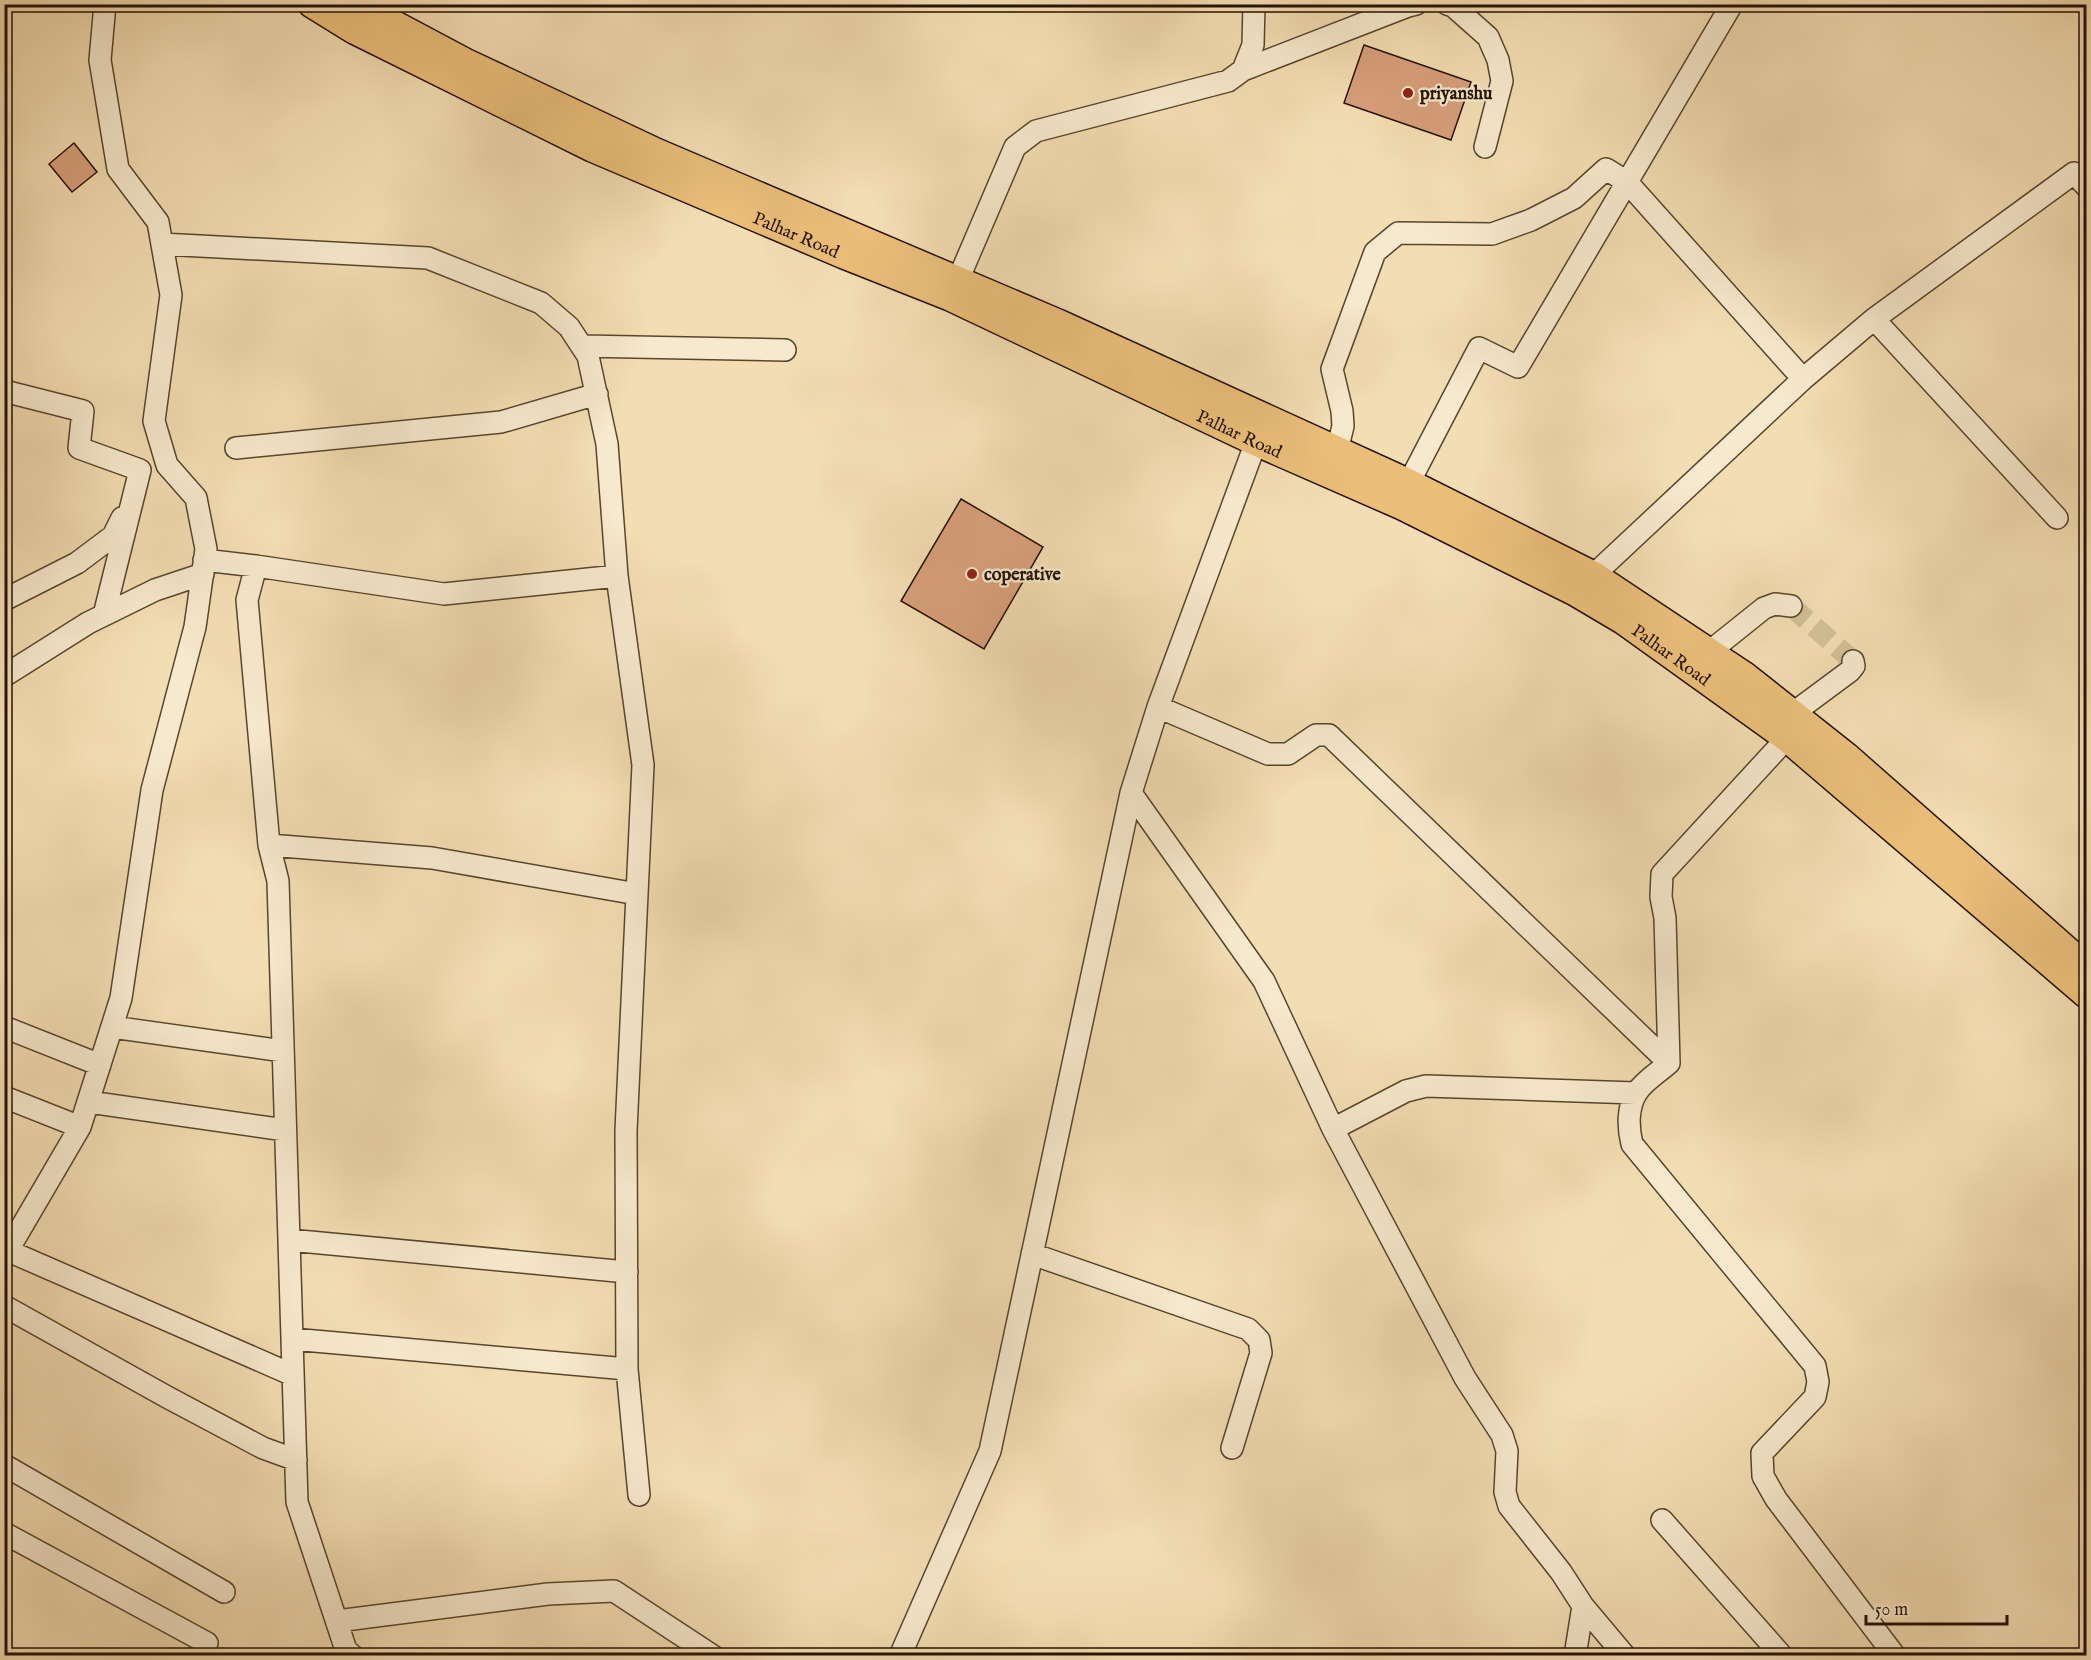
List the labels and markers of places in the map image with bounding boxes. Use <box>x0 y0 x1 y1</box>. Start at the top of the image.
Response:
place label: priyanshu <box>1419 83 1493 106</box>
marker: priyanshu <box>1401 86 1415 100</box>
place label: coperative <box>984 564 1062 587</box>
marker: coperative <box>965 567 979 581</box>

